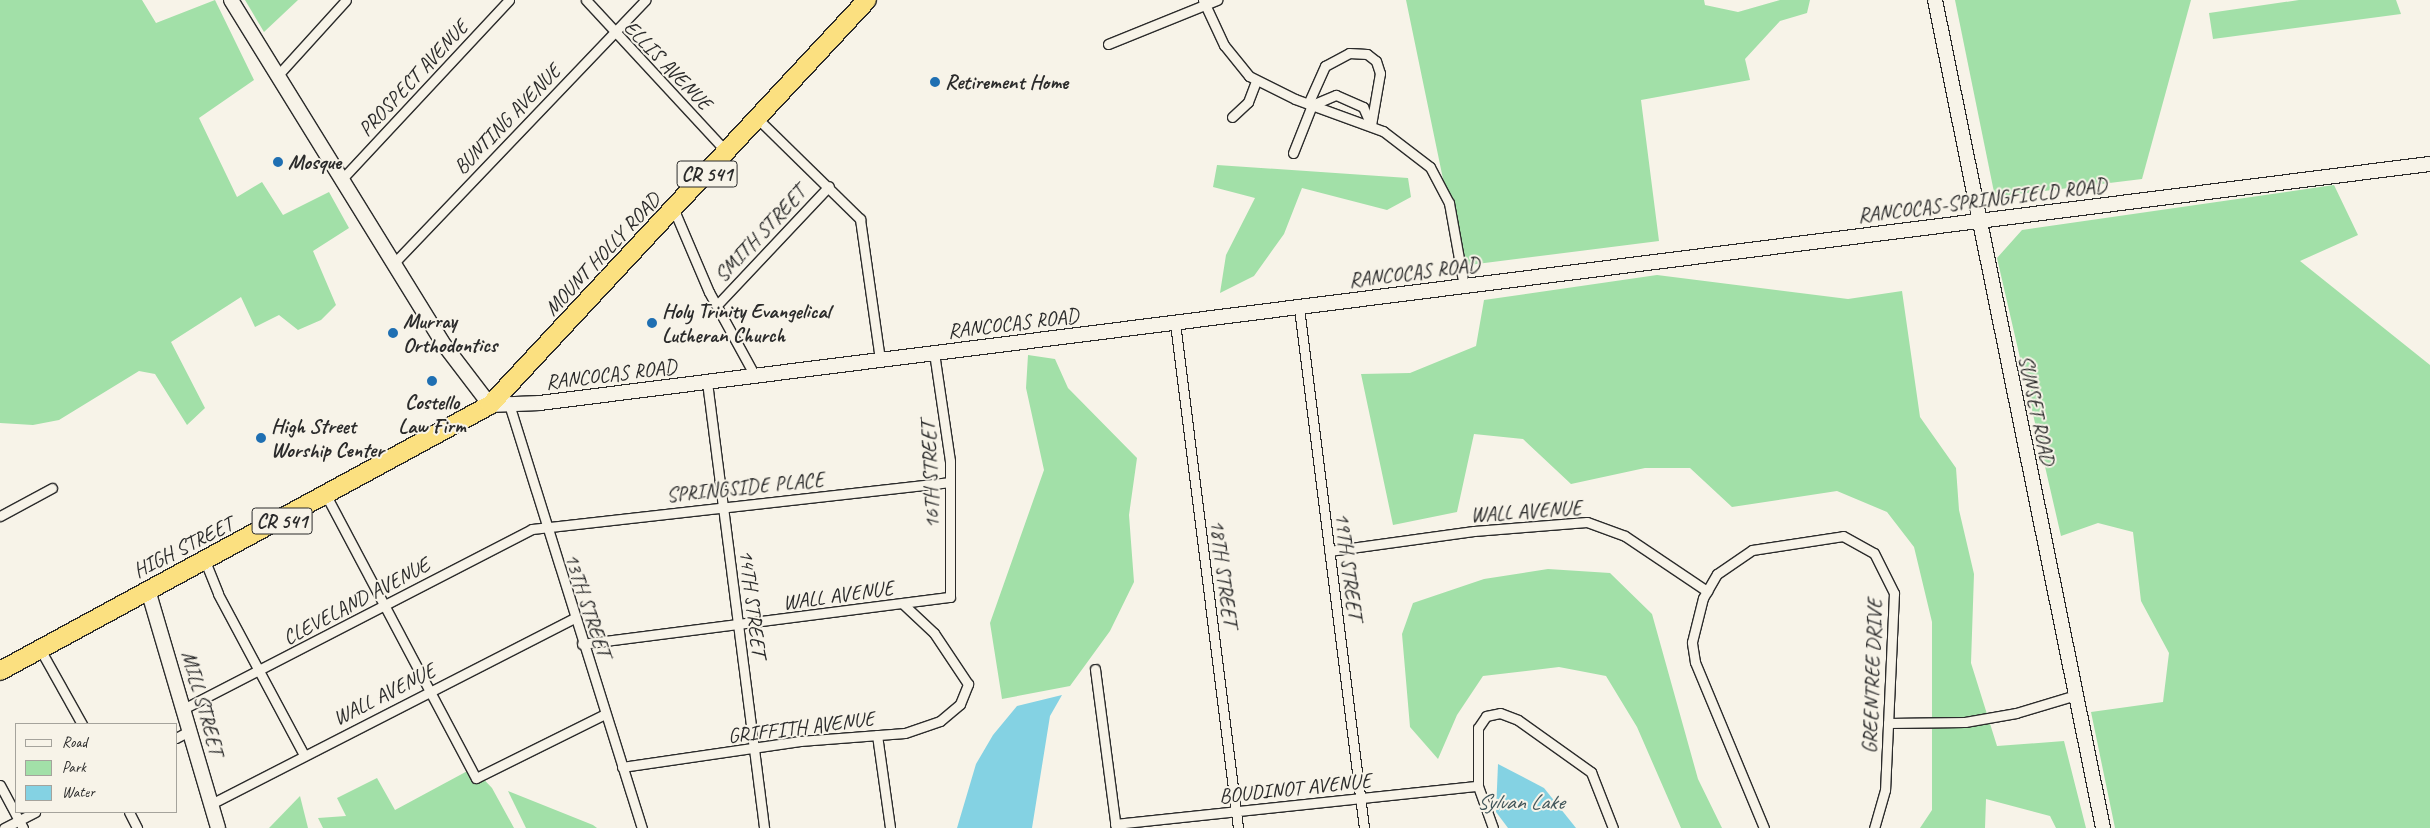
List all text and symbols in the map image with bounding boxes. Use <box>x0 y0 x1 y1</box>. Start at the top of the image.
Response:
street label: PROSPECT AVENUE <box>352 14 474 142</box>
street label: ELLIS AVENUE <box>618 14 718 116</box>
street label: BUNTING AVENUE <box>448 59 566 179</box>
place label: Retirement Home <box>945 69 1068 95</box>
marker: Retirement Home <box>929 76 941 88</box>
place label: Mosque <box>288 149 341 175</box>
marker: Mosque <box>272 156 284 168</box>
road number: CR 541 <box>676 156 738 192</box>
street label: RANCOCAS-SPRINGFIELD ROAD <box>1856 172 2108 228</box>
street label: SMITH STREET <box>709 181 811 287</box>
street label: MOUNT HOLLY ROAD <box>538 187 666 321</box>
street label: RANCOCAS ROAD <box>1347 251 1481 293</box>
place label: Holy Trinity Evangelical Lutheran Church <box>662 298 830 348</box>
street label: RANCOCAS ROAD <box>946 302 1080 344</box>
place label: Murray Orthodontics <box>403 308 497 358</box>
marker: Holy Trinity Evangelical Lutheran Church <box>646 317 658 329</box>
marker: Murray Orthodontics <box>387 327 399 339</box>
street label: RANCOCAS ROAD <box>544 353 678 395</box>
street label: SUNSET ROAD <box>2013 353 2061 467</box>
marker: Costello Law Firm <box>426 375 438 387</box>
place label: Costello Law Firm <box>398 389 466 439</box>
place label: High Street Worship Center <box>271 413 384 463</box>
street label: 16TH STREET <box>916 421 944 529</box>
marker: High Street Worship Center <box>255 432 267 444</box>
street label: SPRINGSIDE PLACE <box>665 466 825 508</box>
street label: WALL AVENUE <box>1470 495 1582 527</box>
road number: CR 541 <box>251 504 313 538</box>
street label: HIGH STREET <box>129 511 237 583</box>
street label: 19TH STREET <box>1330 511 1368 621</box>
street label: 18TH STREET <box>1205 518 1243 628</box>
street label: 14TH STREET <box>734 548 772 658</box>
street label: 13TH STREET <box>559 550 617 660</box>
street label: CLEVELAND AVENUE <box>278 552 434 650</box>
street label: WALL AVENUE <box>781 575 895 615</box>
street label: GREENTREE DRIVE <box>1857 598 1887 754</box>
street label: MILL STREET <box>176 648 230 758</box>
street label: WALL AVENUE <box>329 658 439 730</box>
street label: GRIFFITH AVENUE <box>726 705 876 749</box>
legend <box>15 723 178 813</box>
text: Road <box>62 733 87 752</box>
text: Park <box>62 758 86 777</box>
street label: BOUDINOT AVENUE <box>1218 767 1372 809</box>
text: Water <box>62 783 95 802</box>
water label: Sylvan Lake <box>1476 790 1564 816</box>

